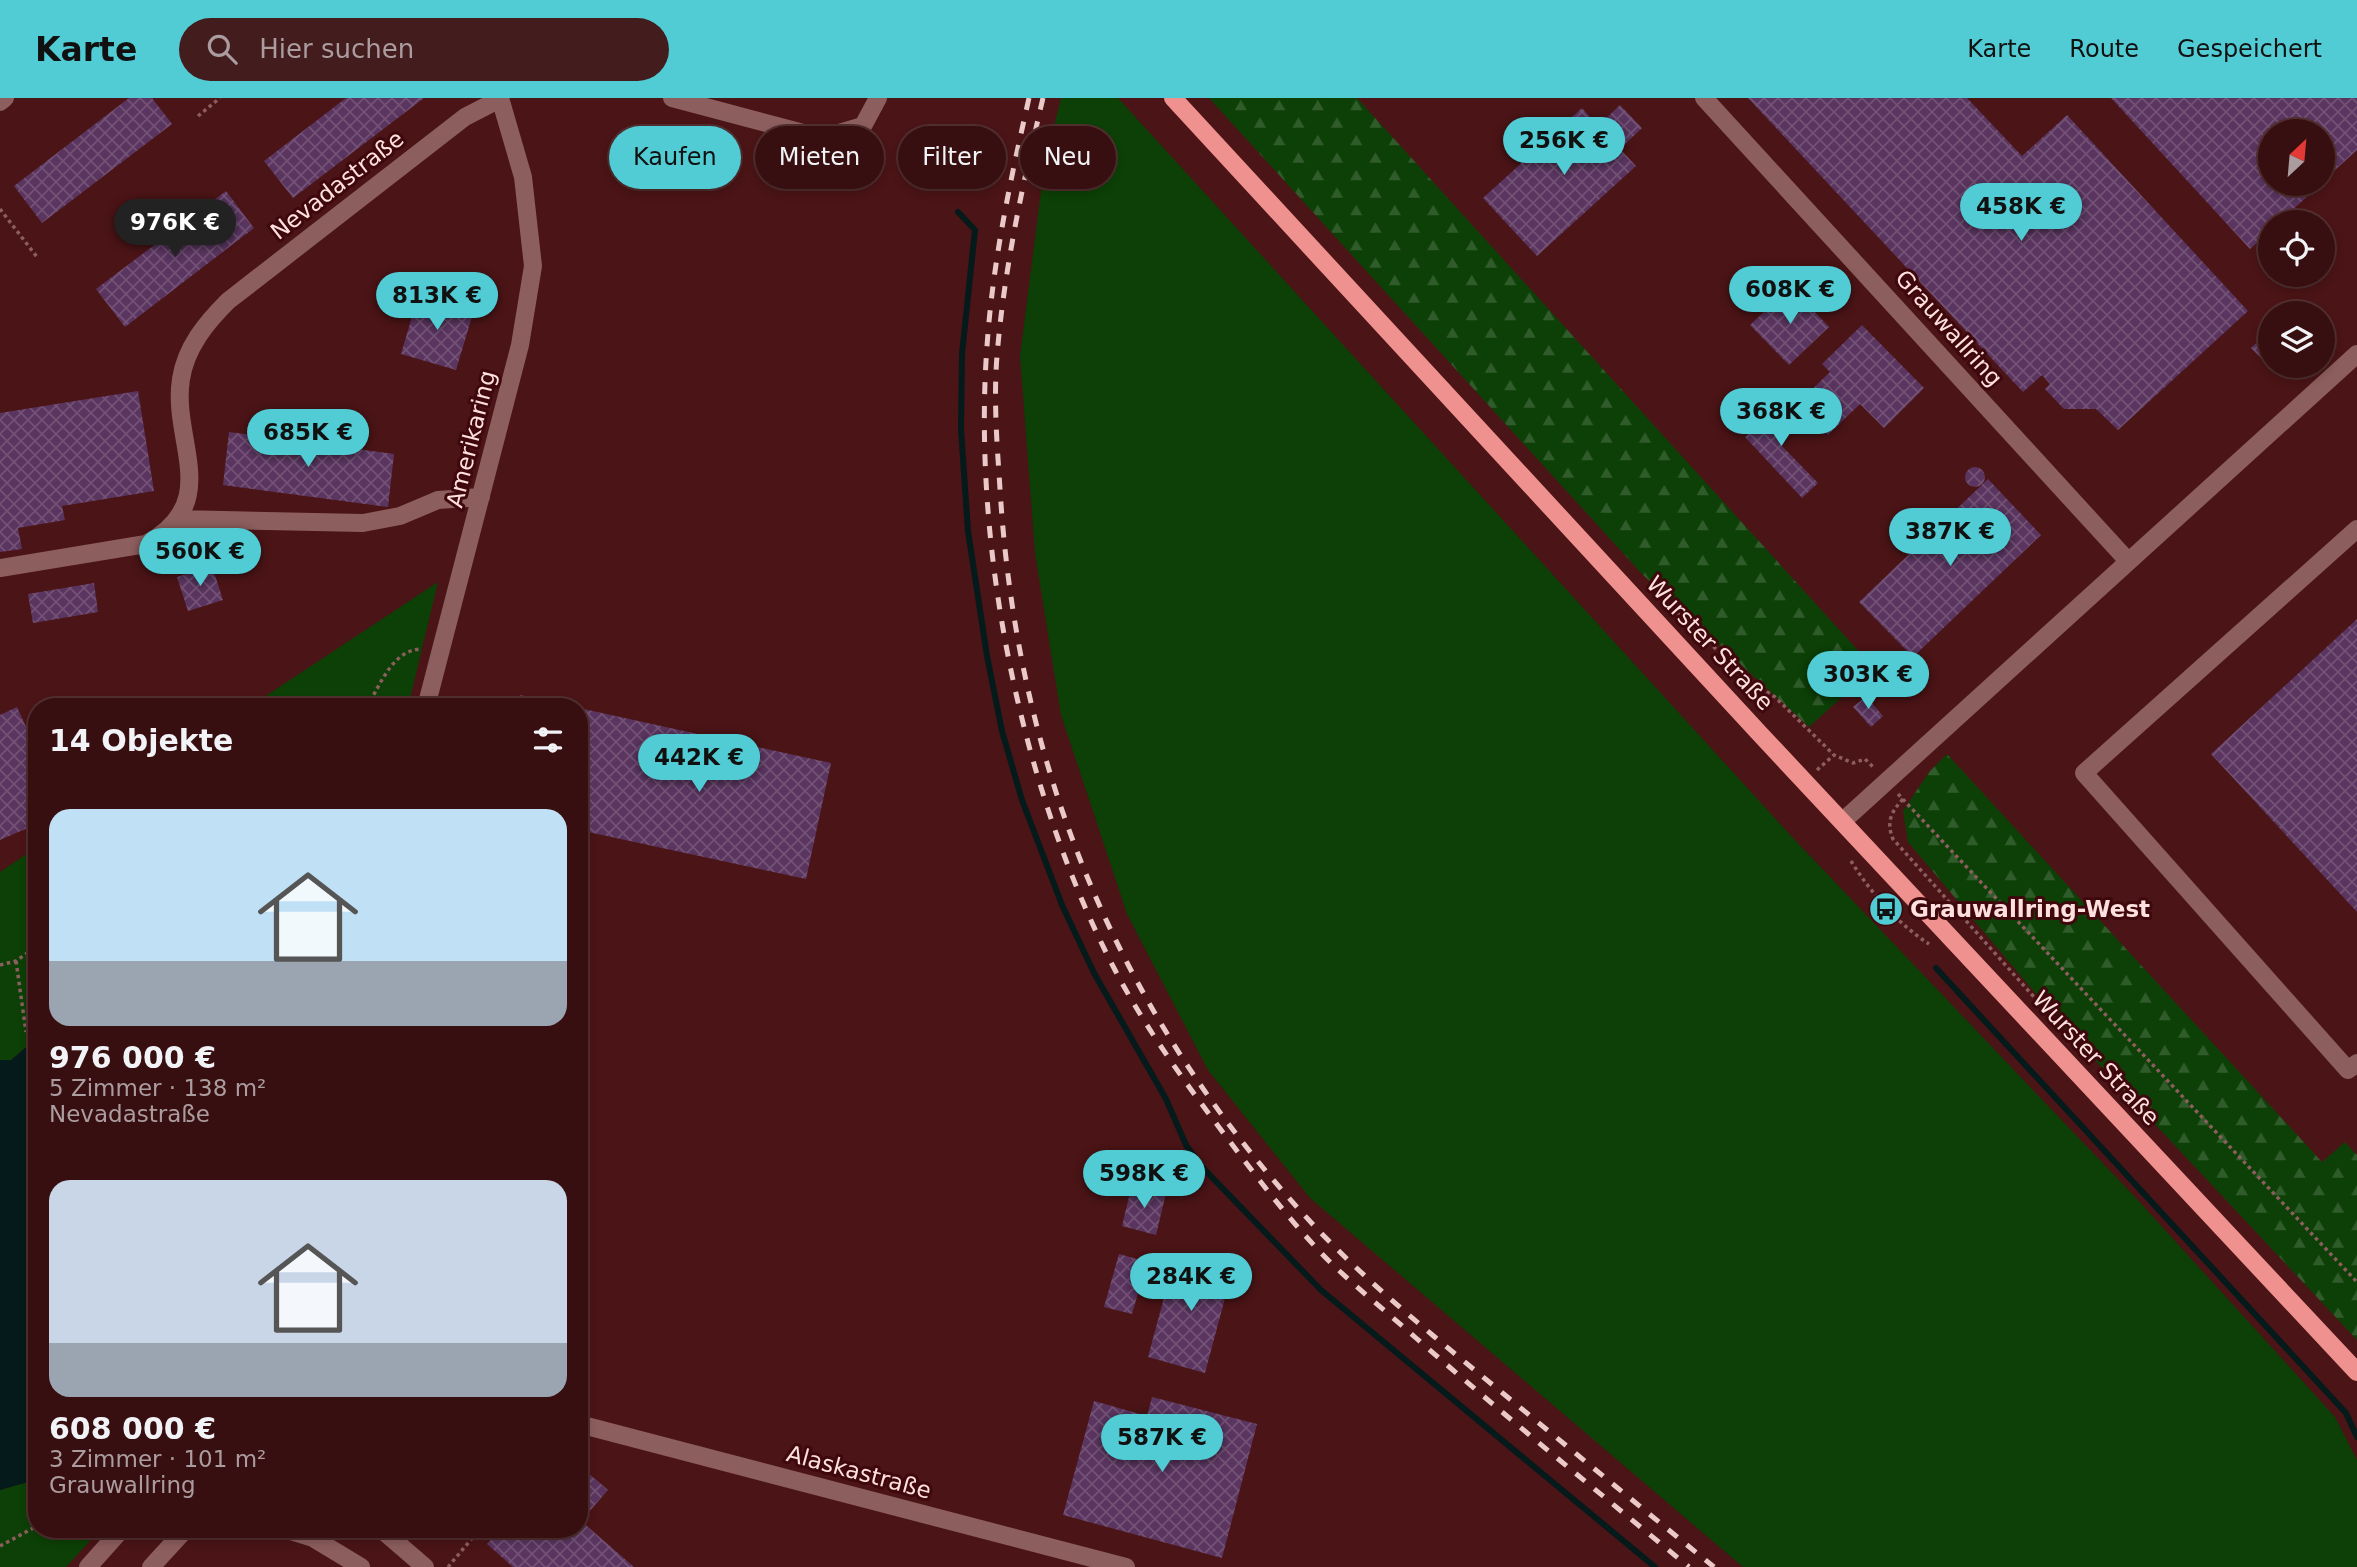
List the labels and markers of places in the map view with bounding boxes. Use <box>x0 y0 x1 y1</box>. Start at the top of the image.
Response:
pin: 256K € <box>1507 118 1621 177</box>
pin: 458K € <box>1964 184 2078 243</box>
pin: 976K € <box>118 200 232 259</box>
pin: 608K € <box>1733 266 1847 326</box>
pin: 813K € <box>380 272 494 332</box>
pin: 368K € <box>1724 388 1838 448</box>
pin: 685K € <box>251 410 365 469</box>
pin: 387K € <box>1893 508 2007 568</box>
pin: 560K € <box>143 528 257 588</box>
pin: 303K € <box>1811 652 1925 711</box>
pin: 442K € <box>642 734 756 794</box>
bus stop icon: Grauwallring-West <box>1867 890 1905 928</box>
place label: Grauwallring-West <box>1910 896 2150 922</box>
pin: 598K € <box>1087 1150 1201 1210</box>
pin: 284K € <box>1134 1254 1248 1313</box>
pin: 587K € <box>1105 1414 1219 1474</box>

